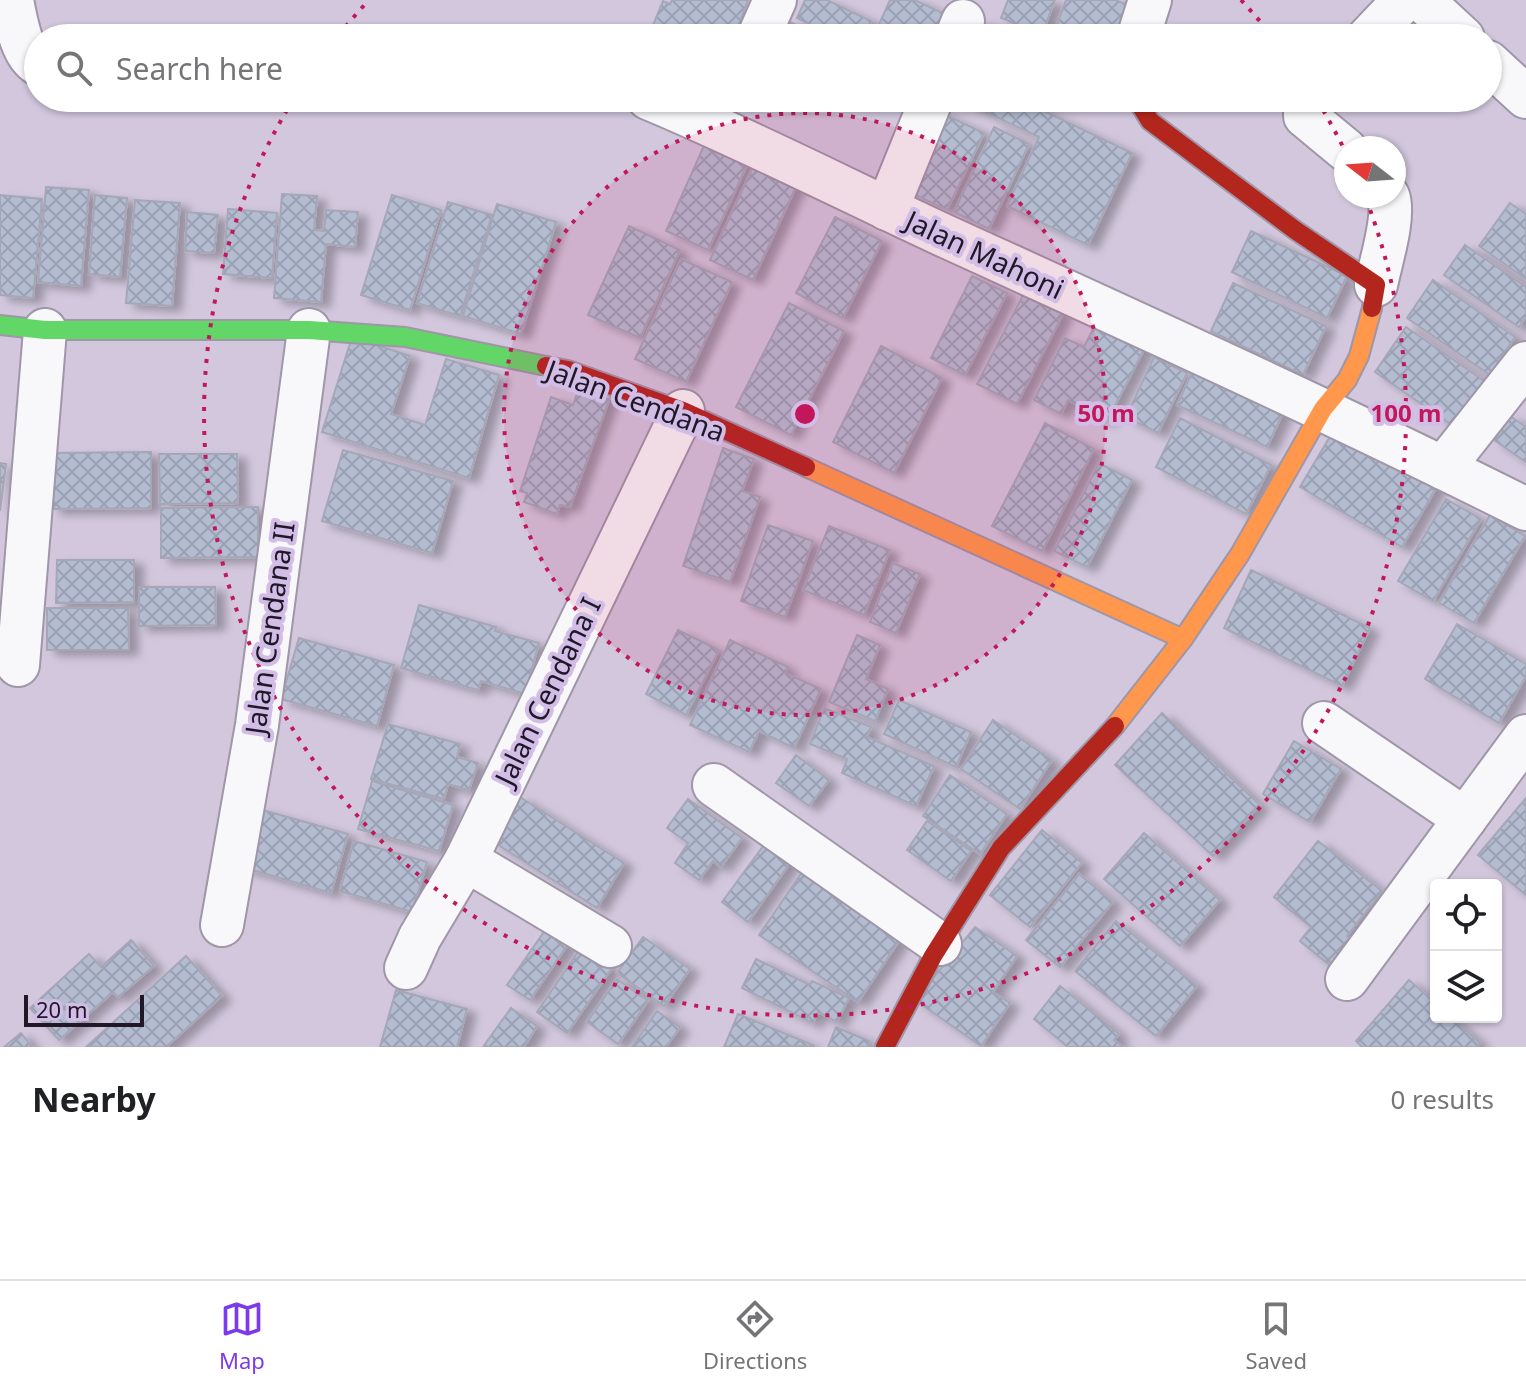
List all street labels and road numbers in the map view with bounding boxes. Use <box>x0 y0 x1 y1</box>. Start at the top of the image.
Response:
street label: Jalan Mahoni <box>897 199 1070 307</box>
street label: Jalan Cendana <box>539 349 731 450</box>
street label: Jalan Cendana II <box>235 519 303 740</box>
street label: Jalan Cendana I <box>484 591 609 794</box>

